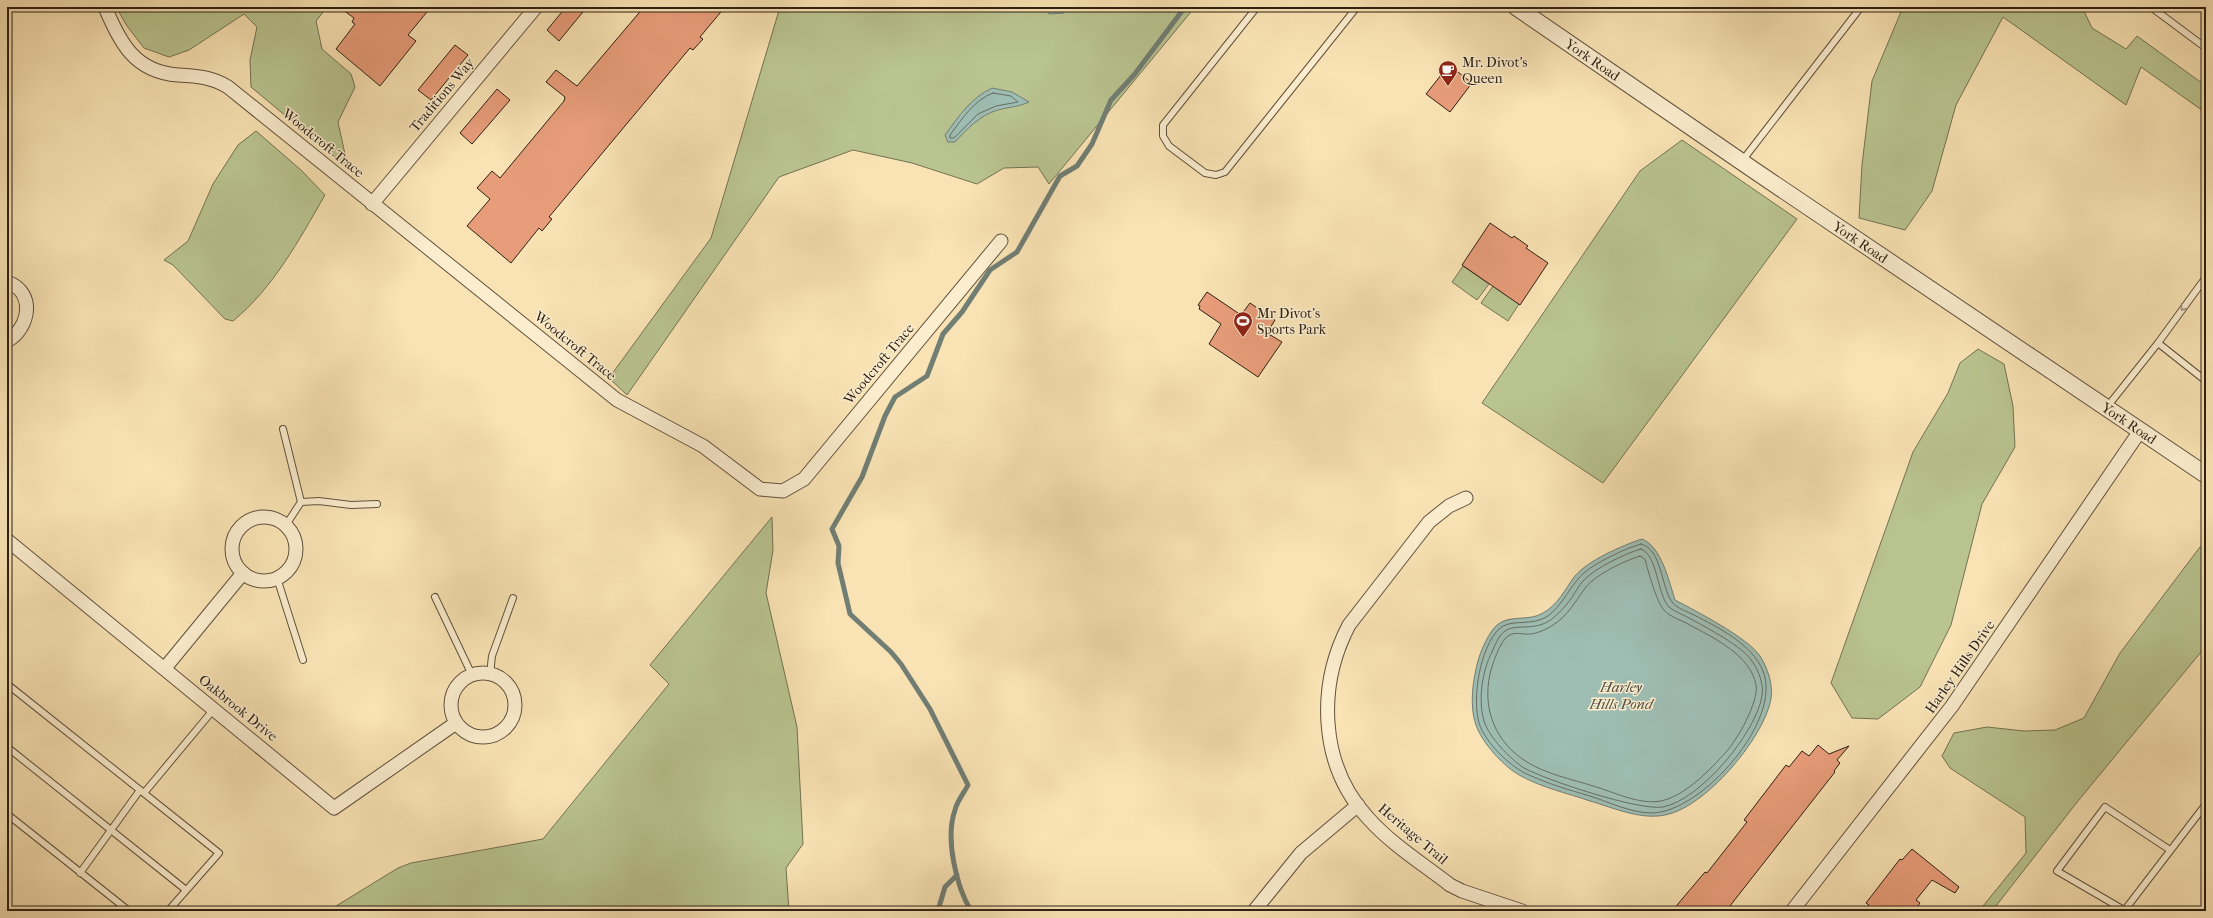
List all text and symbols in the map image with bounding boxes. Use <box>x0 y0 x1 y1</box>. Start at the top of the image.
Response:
street label: York Road <box>1561 34 1624 85</box>
street label: Traditions Way <box>406 54 478 135</box>
place label: Mr. Divot's Queen <box>1462 54 1527 87</box>
cafe icon: Mr. Divot's Queen <box>1437 59 1459 87</box>
street label: Woodcroft Trace <box>278 104 367 181</box>
street label: York Road <box>1829 217 1891 267</box>
one-way arrow <box>2181 304 2188 311</box>
place label: Mr Divot's Sports Park <box>1257 305 1327 338</box>
street label: Woodcroft Trace <box>530 307 619 384</box>
sports icon: Mr Divot's Sports Park <box>1232 310 1254 338</box>
street label: Woodcroft Trace <box>840 320 918 409</box>
street label: York Road <box>2098 398 2160 448</box>
street label: Harley Hills Drive <box>1922 617 1998 717</box>
street label: Oakbrook Drive <box>195 671 281 745</box>
water label: Harley Hills Pond <box>1588 678 1655 713</box>
street label: Heritage Trail <box>1375 800 1451 868</box>

